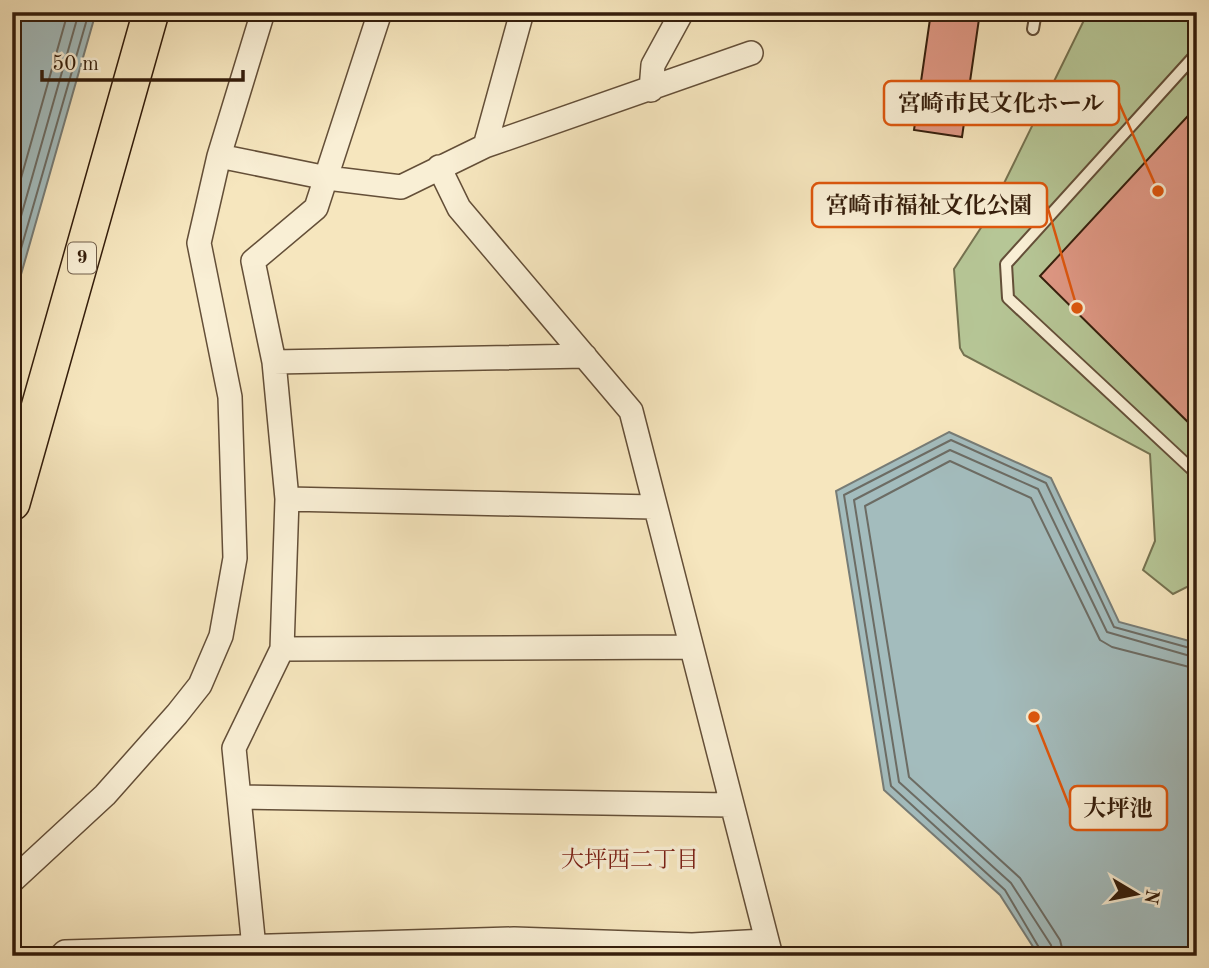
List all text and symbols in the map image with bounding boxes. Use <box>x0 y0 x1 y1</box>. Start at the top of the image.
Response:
scale bar <box>42 38 243 82</box>
text: 50 m <box>52 54 99 75</box>
callout: 宮崎市民文化ホール <box>884 81 1119 125</box>
text: 宮崎市民文化ホール <box>898 91 1104 116</box>
callout: 宮崎市福祉文化公園 <box>812 183 1047 227</box>
text: 宮崎市福祉文化公園 <box>826 193 1033 218</box>
road number: 9 <box>68 242 96 274</box>
callout: 大坪池 <box>1070 786 1167 830</box>
text: 大坪池 <box>1084 796 1153 821</box>
district label: 大坪西二丁目 <box>561 847 699 872</box>
north arrow <box>1100 860 1170 930</box>
text: N <box>1140 888 1161 906</box>

